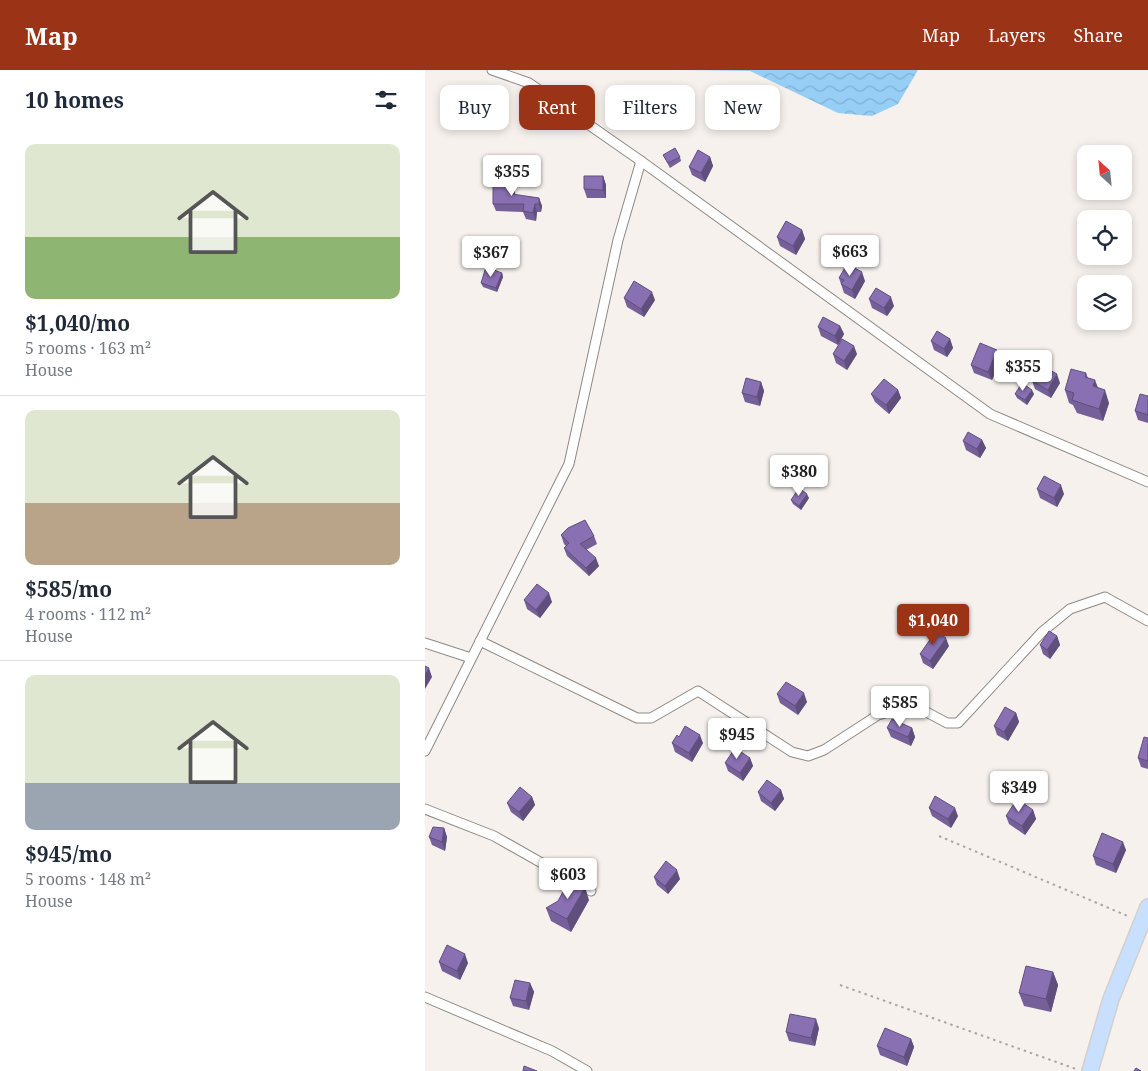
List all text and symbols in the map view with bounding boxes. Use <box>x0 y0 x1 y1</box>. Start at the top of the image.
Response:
text: Map <box>25 19 78 52</box>
text: Map <box>922 23 960 47</box>
text: Layers <box>988 23 1046 47</box>
text: Share <box>1074 23 1123 47</box>
chip: Buy <box>440 85 509 130</box>
chip: Rent <box>519 85 595 130</box>
chip: Filters <box>605 85 695 130</box>
chip: New <box>705 85 780 130</box>
text: 10 homes <box>25 86 124 114</box>
icon: filters <box>372 86 400 114</box>
north arrow <box>1077 145 1133 200</box>
map controls <box>1077 145 1132 330</box>
pin: $355 <box>482 154 542 197</box>
text: $355 <box>494 160 530 182</box>
icon: home <box>168 177 258 267</box>
button: locate <box>1077 210 1132 265</box>
pin: $663 <box>820 234 880 277</box>
pin: $367 <box>461 236 521 278</box>
text: $663 <box>832 240 868 262</box>
text: $367 <box>473 241 509 263</box>
button: layers <box>1077 275 1132 330</box>
text: $1,040/mo <box>25 309 130 337</box>
text: 5 rooms · 163 m² <box>25 337 151 359</box>
pin: $355 <box>993 350 1053 392</box>
text: $355 <box>1005 355 1041 377</box>
text: House <box>25 359 73 381</box>
icon: home <box>168 442 258 532</box>
pin: $380 <box>769 454 829 497</box>
text: $380 <box>781 460 817 482</box>
text: $585/mo <box>25 575 112 603</box>
text: 4 rooms · 112 m² <box>25 603 151 625</box>
pin: $1,040 <box>892 604 974 646</box>
text: $1,040 <box>908 609 958 631</box>
text: House <box>25 625 73 647</box>
pin: $585 <box>870 686 930 728</box>
text: $585 <box>882 691 918 713</box>
icon: home <box>168 707 258 797</box>
pin: $945 <box>707 718 767 760</box>
text: $945 <box>719 723 755 745</box>
pin: $349 <box>989 770 1049 813</box>
text: $349 <box>1001 776 1037 798</box>
text: $945/mo <box>25 840 112 868</box>
pin: $603 <box>538 858 598 900</box>
text: $603 <box>550 863 586 885</box>
text: 5 rooms · 148 m² <box>25 868 151 890</box>
text: House <box>25 890 73 912</box>

